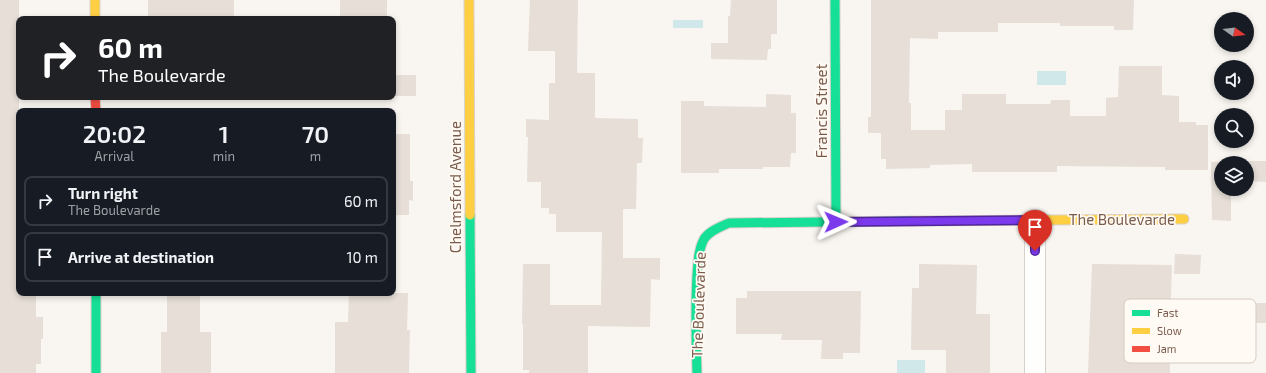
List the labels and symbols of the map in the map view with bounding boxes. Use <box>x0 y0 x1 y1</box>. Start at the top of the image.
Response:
north arrow <box>1214 12 1254 52</box>
street label: Francis Street <box>812 63 830 158</box>
street label: Chelmsford Avenue <box>446 121 464 253</box>
position arrow <box>815 201 857 243</box>
pin <box>1018 210 1052 251</box>
street label: The Boulevarde <box>1069 210 1175 228</box>
street label: The Boulevarde <box>687 252 709 358</box>
legend <box>1124 299 1256 363</box>
text: Fast <box>1157 306 1179 319</box>
text: Slow <box>1157 324 1182 337</box>
text: Jam <box>1157 342 1176 355</box>

